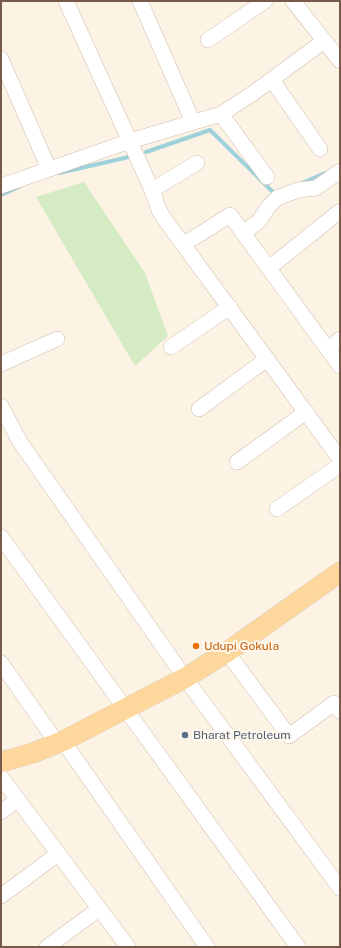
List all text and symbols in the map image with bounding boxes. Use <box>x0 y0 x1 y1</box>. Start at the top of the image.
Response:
place label: Udupi Gokula <box>204 639 279 653</box>
marker: Udupi Gokula <box>191 641 201 651</box>
place label: Bharat Petroleum <box>193 728 291 742</box>
marker: Bharat Petroleum <box>180 730 190 740</box>

